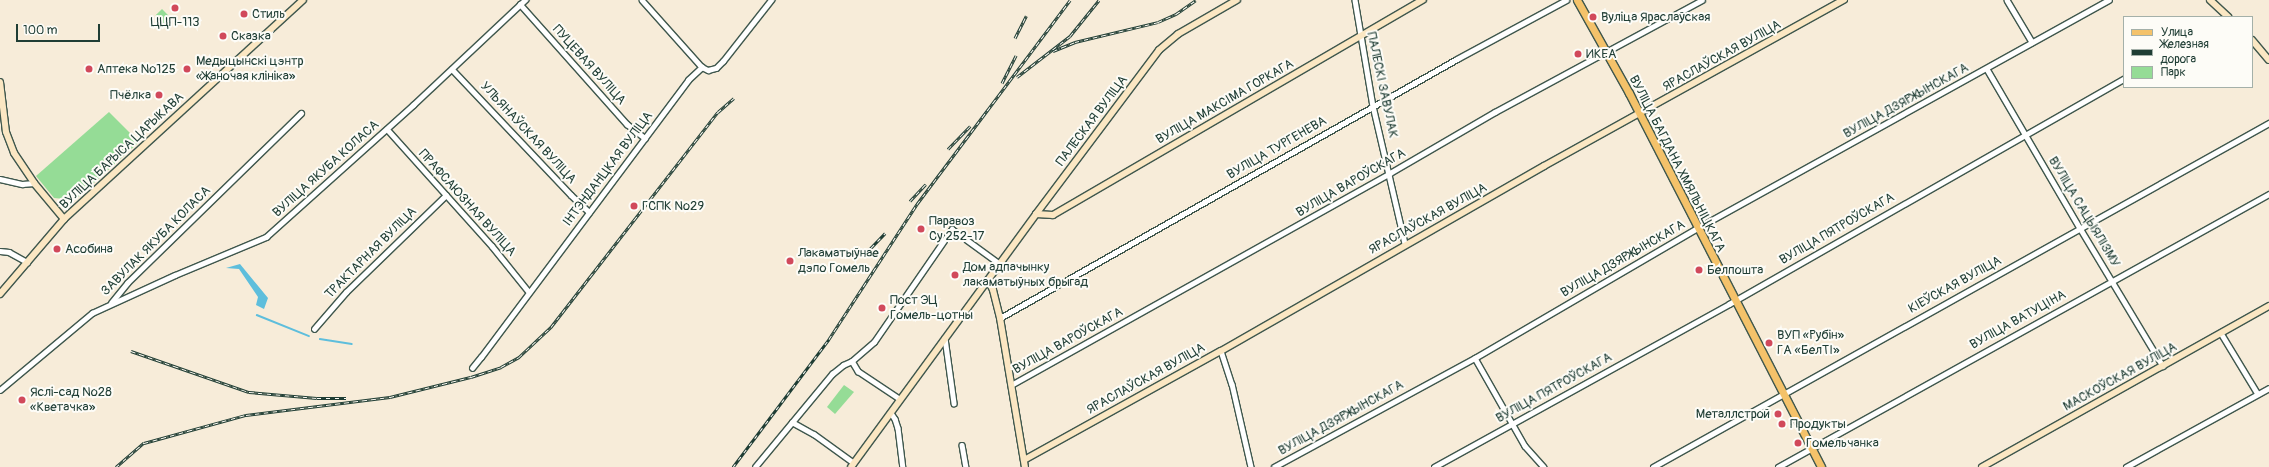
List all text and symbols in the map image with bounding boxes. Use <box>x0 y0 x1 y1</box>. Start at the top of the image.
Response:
marker: ЦЦП-113 <box>170 3 180 13</box>
place label: Стиль <box>252 6 285 22</box>
marker: Стиль <box>239 9 249 19</box>
place label: Вуліца Яраслаўская <box>1601 9 1710 25</box>
marker: Вуліца Яраслаўская <box>1588 12 1598 22</box>
place label: ЦЦП-113 <box>150 14 200 30</box>
scale bar <box>18 16 102 42</box>
legend <box>2123 16 2253 88</box>
street label: ЯРАСЛАЎСКАЯ ВУЛІЦА <box>1660 17 1784 95</box>
street label: ПУЦЕВАЯ ВУЛІЦА <box>549 22 629 108</box>
text: 100 m <box>23 23 57 38</box>
text: Улица <box>2161 25 2193 40</box>
place label: Сказка <box>231 28 271 44</box>
marker: Сказка <box>218 31 228 41</box>
street label: ПАЛЕСКІ ЗАВУЛАК <box>1363 31 1401 139</box>
text: Железная дорога <box>2161 37 2209 67</box>
place label: ИКЕА <box>1586 46 1616 62</box>
marker: ИКЕА <box>1573 49 1583 59</box>
place label: Медыцынскі цэнтр «Жаночая клініка» <box>196 54 304 85</box>
street label: ВУЛІЦА МАКСІМА ГОРКАГА <box>1153 56 1297 148</box>
street label: ВУЛІЦА ДЗЯРЖЫНСКАГА <box>1841 60 1971 142</box>
place label: Аптека №125 <box>97 61 176 77</box>
marker: Медыцынскі цэнтр «Жаночая клініка» <box>181 63 193 75</box>
marker: Аптека №125 <box>84 64 94 74</box>
text: Парк <box>2161 65 2186 80</box>
street label: ПАЛЕСКАЯ ВУЛІЦА <box>1053 73 1131 169</box>
street label: ВУЛІЦА БАГДАНА ХМЯЛЬНІЦКАГА <box>1625 73 1729 255</box>
street label: УЛЬЯНАЎСКАЯ ВУЛІЦА <box>477 79 579 187</box>
place label: Пчёлка <box>110 87 151 103</box>
street label: ВУЛІЦА БАРЫСА ЦАРЫКАВА <box>57 89 187 213</box>
marker: Пчёлка <box>154 90 164 100</box>
street label: ІНТЭНДАНЦКАЯ ВУЛІЦА <box>560 109 656 229</box>
street label: ВУЛІЦА ТУРГЕНЕВА <box>1224 113 1330 183</box>
street label: ВУЛІЦА ЯКУБА КОЛАСА <box>270 117 382 221</box>
street label: ВУЛІЦА ВАРОЎСКАГА <box>1294 145 1408 221</box>
street label: ПРАФСАЮЗНАЯ ВУЛІЦА <box>415 146 519 260</box>
street label: ВУЛІЦА САЦЫЯЛІЗМУ <box>2045 154 2123 270</box>
street label: ЯРАСЛАЎСКАЯ ВУЛІЦА <box>1366 180 1490 258</box>
street label: ЗАВУЛАК ЯКУБА КОЛАСА <box>98 183 214 299</box>
street label: ВУЛІЦА ПЯТРОЎСКАГА <box>1777 190 1897 268</box>
place label: ГСПК №29 <box>642 198 704 214</box>
marker: ГСПК №29 <box>629 201 639 211</box>
street label: ТРАКТАРНАЯ ВУЛІЦА <box>322 204 420 302</box>
place label: Паравоз Су 252-17 <box>929 214 984 245</box>
street label: ВУЛІЦА ДЗЯРЖЫНСКАГА <box>1558 217 1688 301</box>
marker: Паравоз Су 252-17 <box>916 224 926 234</box>
place label: Асобина <box>65 241 113 257</box>
marker: Асобина <box>52 244 62 254</box>
place label: Лакаматыўнае дэпо Гомель <box>798 246 879 277</box>
street label: КІЕЎСКАЯ ВУЛІЦА <box>1906 253 2004 317</box>
marker: Лакаматыўнае дэпо Гомель <box>785 256 795 266</box>
place label: Дом адпачынку лакаматыўных брыгад <box>963 260 1088 291</box>
place label: Белпошта <box>1707 262 1763 278</box>
marker: Белпошта <box>1694 265 1704 275</box>
marker: Дом адпачынку лакаматыўных брыгад <box>950 270 960 280</box>
street label: ВУЛІЦА ВАТУЦІНА <box>1967 287 2069 353</box>
place label: Пост ЭЦ Гомель-цотны <box>890 293 973 324</box>
marker: Пост ЭЦ Гомель-цотны <box>877 303 887 313</box>
street label: ВУЛІЦА ВАРОЎСКАГА <box>1010 304 1126 378</box>
place label: ВУП «Рубін» ГА «БелТІ» <box>1777 328 1844 359</box>
marker: ВУП «Рубін» ГА «БелТІ» <box>1764 338 1774 348</box>
street label: МАСКОЎСКАЯ ВУЛІЦА <box>2061 339 2179 415</box>
street label: ЯРАСЛАЎСКАЯ ВУЛІЦА <box>1084 340 1208 418</box>
street label: ВУЛІЦА ПЯТРОЎСКАГА <box>1493 350 1615 426</box>
street label: ВУЛІЦА ДЗЯРЖЫНСКАГА <box>1276 377 1406 459</box>
place label: Яслі-сад №28 «Кветачка» <box>30 385 112 416</box>
marker: Яслі-сад №28 «Кветачка» <box>17 395 27 405</box>
place label: Металлстрой <box>1696 406 1770 422</box>
marker: Металлстрой <box>1773 409 1783 419</box>
place label: Продукты <box>1790 416 1846 432</box>
marker: Продукты <box>1777 419 1787 429</box>
place label: Гомельчанка <box>1806 435 1879 451</box>
marker: Гомельчанка <box>1793 438 1803 448</box>

